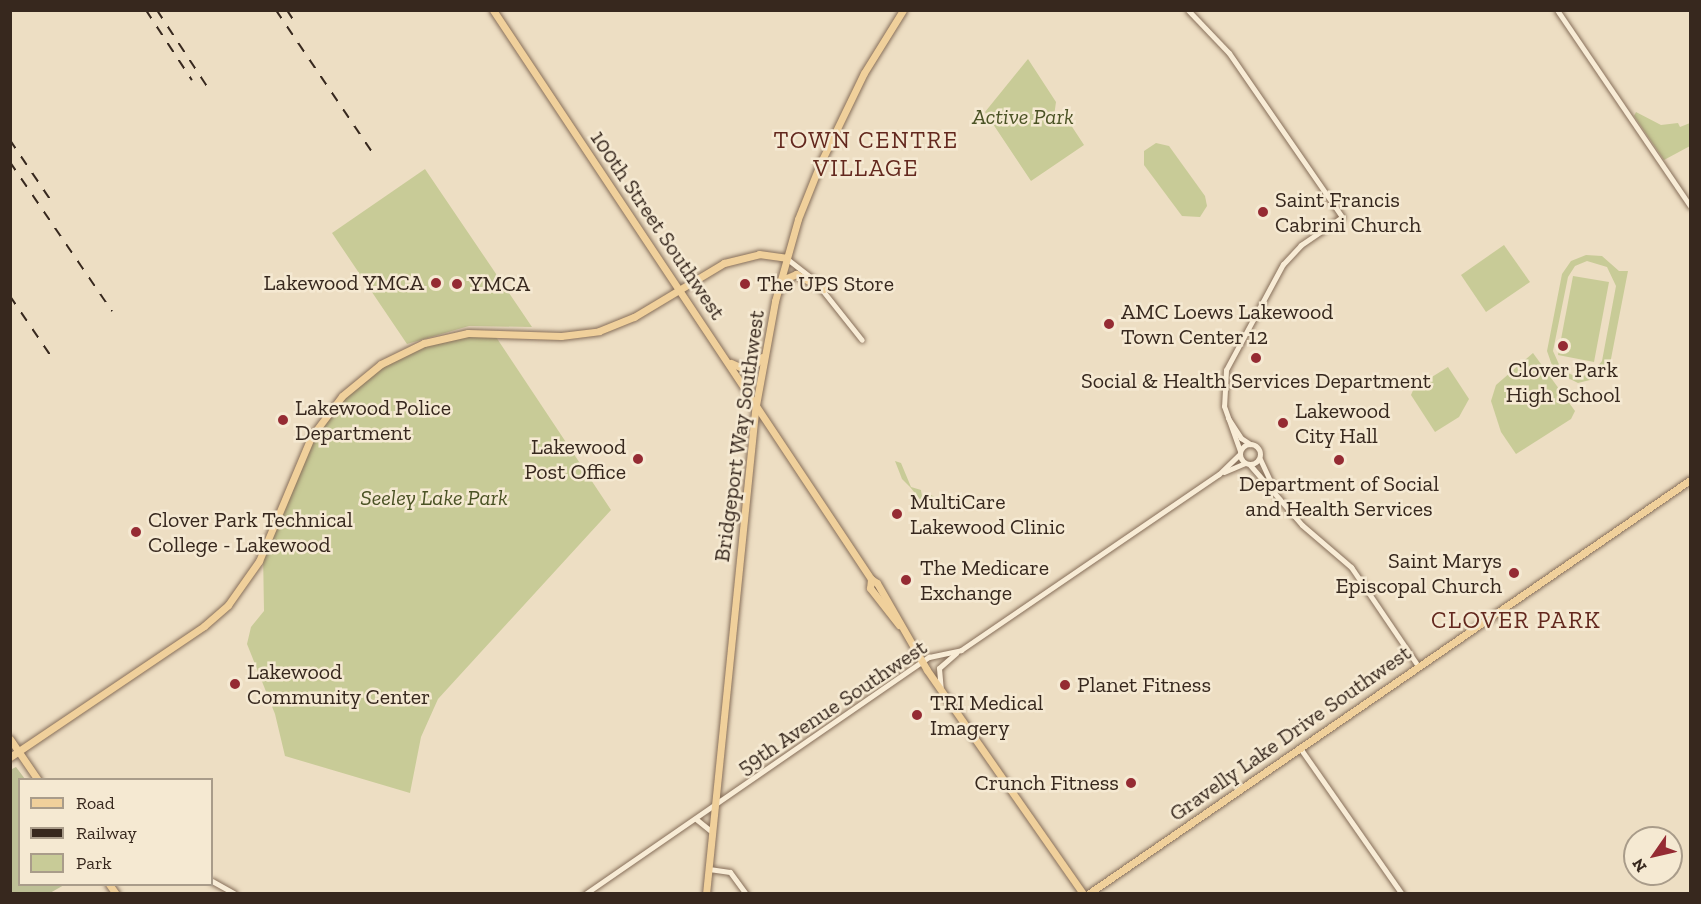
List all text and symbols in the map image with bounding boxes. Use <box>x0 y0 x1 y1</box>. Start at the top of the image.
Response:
park label: Active Park <box>972 104 1074 130</box>
street label: 100th Street Southwest <box>585 125 731 325</box>
district label: TOWN CENTRE VILLAGE <box>773 126 959 182</box>
place label: Saint Francis Cabrini Church <box>1275 186 1421 237</box>
marker: Saint Francis Cabrini Church <box>1256 205 1270 219</box>
place label: Lakewood YMCA <box>263 270 424 296</box>
place label: YMCA <box>469 271 530 297</box>
place label: The UPS Store <box>757 271 894 297</box>
marker: Lakewood YMCA <box>429 276 443 290</box>
marker: YMCA <box>450 277 464 291</box>
marker: The UPS Store <box>738 277 752 291</box>
place label: AMC Loews Lakewood Town Center 12 <box>1121 298 1333 350</box>
street label: Bridgeport Way Southwest <box>708 308 770 564</box>
marker: AMC Loews Lakewood Town Center 12 <box>1102 317 1116 331</box>
marker: Clover Park High School <box>1556 339 1570 353</box>
marker: Social & Health Services Department <box>1249 351 1263 365</box>
place label: Clover Park High School <box>1506 356 1620 408</box>
place label: Social & Health Services Department <box>1081 368 1431 394</box>
place label: Lakewood Police Department <box>295 394 451 446</box>
place label: Lakewood City Hall <box>1295 397 1390 448</box>
marker: Lakewood Police Department <box>276 413 290 427</box>
marker: Lakewood City Hall <box>1276 416 1290 430</box>
place label: Lakewood Post Office <box>524 433 626 484</box>
marker: Lakewood Post Office <box>631 452 645 466</box>
marker: Department of Social and Health Services <box>1332 453 1346 467</box>
place label: Department of Social and Health Services <box>1239 470 1439 522</box>
park label: Seeley Lake Park <box>360 485 508 511</box>
place label: MultiCare Lakewood Clinic <box>910 488 1065 540</box>
marker: MultiCare Lakewood Clinic <box>888 505 906 523</box>
place label: Clover Park Technical College - Lakewood <box>148 506 354 558</box>
marker: Clover Park Technical College - Lakewood <box>129 525 143 539</box>
place label: Saint Marys Episcopal Church <box>1336 547 1502 598</box>
place label: The Medicare Exchange <box>920 554 1049 606</box>
marker: Saint Marys Episcopal Church <box>1507 566 1521 580</box>
marker: The Medicare Exchange <box>897 571 915 589</box>
district label: CLOVER PARK <box>1431 606 1601 634</box>
street label: 59th Avenue Southwest <box>732 634 932 780</box>
street label: Gravelly Lake Drive Southwest <box>1164 639 1416 827</box>
place label: Lakewood Community Center <box>247 658 431 710</box>
place label: Planet Fitness <box>1077 672 1211 698</box>
marker: Lakewood Community Center <box>228 677 242 691</box>
marker: Planet Fitness <box>1058 678 1072 692</box>
place label: TRI Medical Imagery <box>930 689 1043 740</box>
marker: TRI Medical Imagery <box>908 706 926 724</box>
place label: Crunch Fitness <box>974 770 1119 796</box>
marker: Crunch Fitness <box>1124 776 1138 790</box>
legend <box>18 778 213 886</box>
text: Road <box>76 792 115 814</box>
text: Railway <box>76 822 137 844</box>
north arrow <box>1623 826 1683 886</box>
text: Park <box>76 852 112 874</box>
text: N <box>1628 855 1651 876</box>

